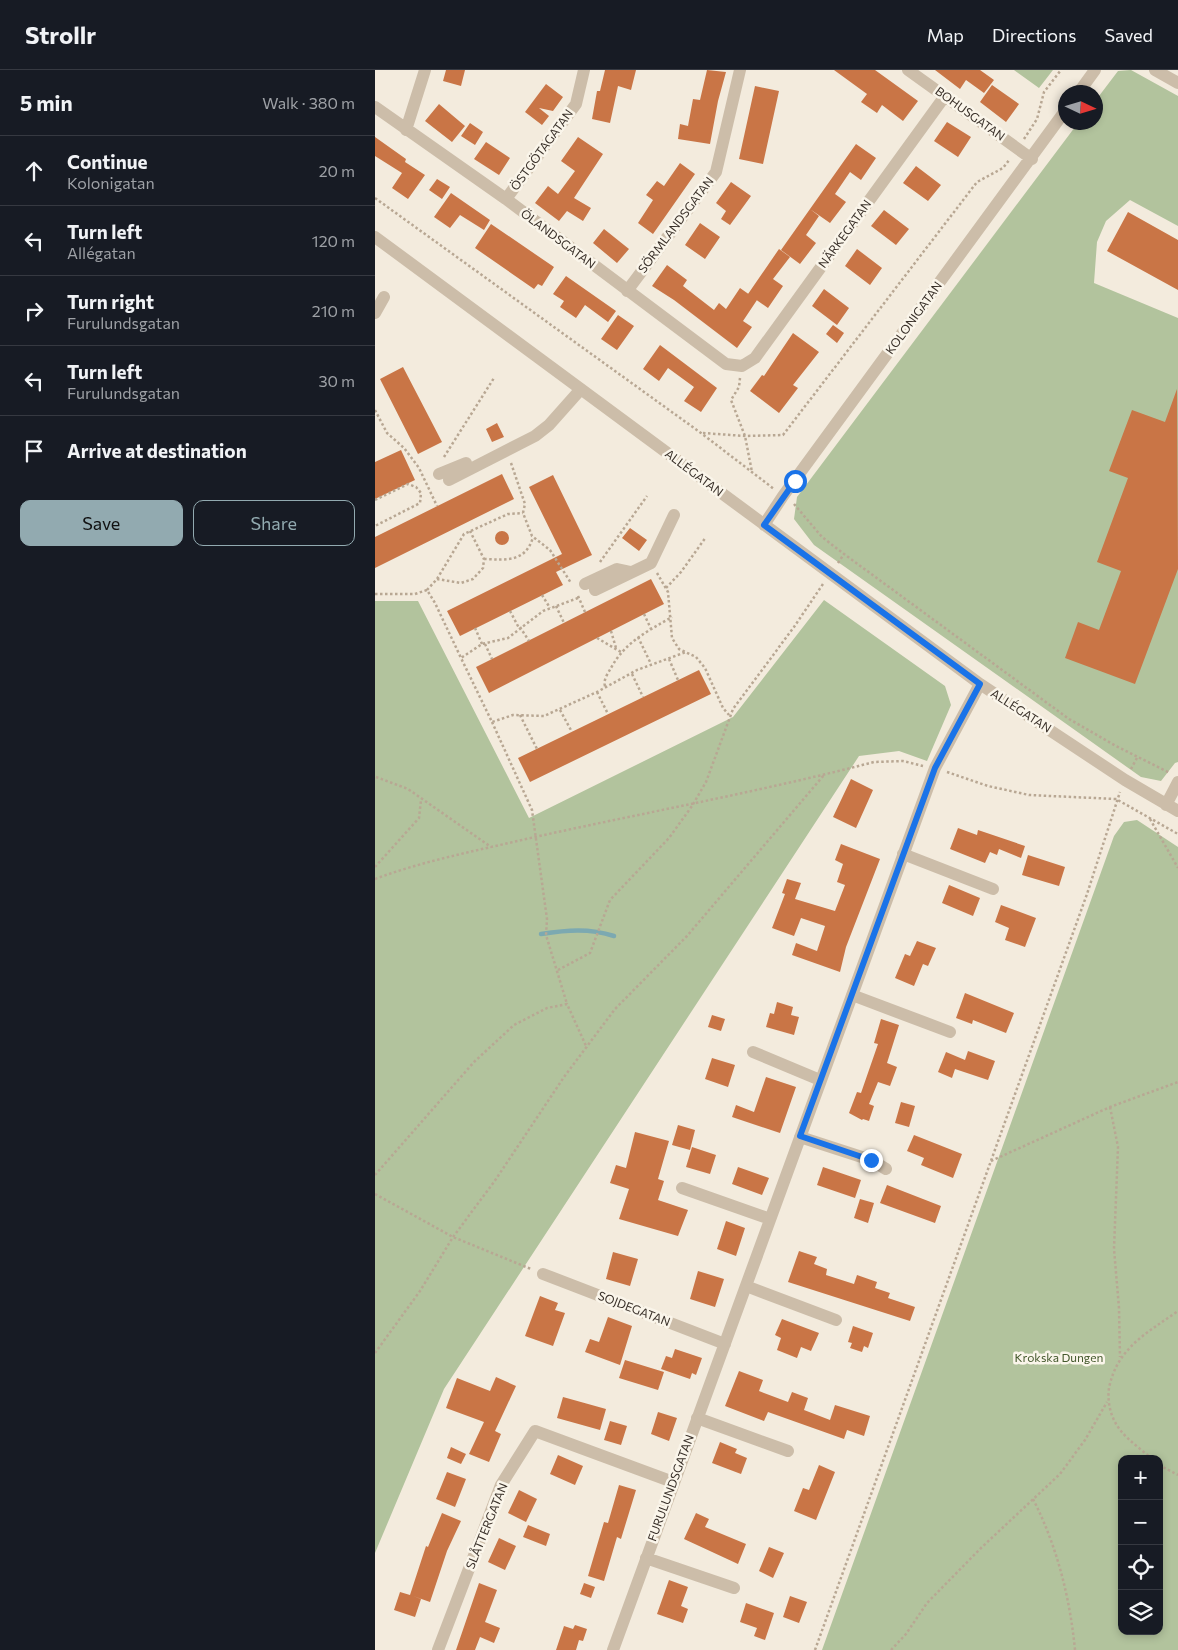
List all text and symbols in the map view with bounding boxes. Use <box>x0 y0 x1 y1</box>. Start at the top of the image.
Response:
text: Strollr <box>25 20 96 49</box>
text: Map <box>927 24 964 46</box>
text: Directions <box>992 24 1076 46</box>
text: Saved <box>1104 24 1153 46</box>
street label: BOHUSGATAN <box>933 83 1008 143</box>
north arrow <box>1058 85 1103 130</box>
text: 5 min <box>20 90 73 115</box>
text: Walk · 380 m <box>262 93 355 112</box>
street label: ÖSTGÖTAGATAN <box>507 106 575 193</box>
text: Continue <box>67 150 147 173</box>
icon: ahead <box>20 157 48 185</box>
text: 20 m <box>319 161 355 180</box>
text: Kolonigatan <box>67 173 155 192</box>
street label: SÖRMLANDSGATAN <box>635 174 716 275</box>
street label: NÄRKEGATAN <box>815 197 874 270</box>
street label: ÖLANDSGATAN <box>518 206 599 271</box>
text: Turn left <box>67 220 142 243</box>
icon: left <box>20 227 48 255</box>
text: 120 m <box>312 231 355 250</box>
text: Allégatan <box>67 243 136 262</box>
street label: KOLONIGATAN <box>882 278 944 356</box>
text: Turn right <box>67 290 154 313</box>
icon: right <box>20 297 48 325</box>
text: 210 m <box>312 301 355 320</box>
text: Furulundsgatan <box>67 313 180 332</box>
text: Turn left <box>67 360 142 383</box>
icon: left <box>20 367 48 395</box>
text: 30 m <box>318 371 355 390</box>
text: Furulundsgatan <box>67 383 180 402</box>
icon: arrive <box>20 437 48 465</box>
text: Arrive at destination <box>67 439 247 462</box>
street label: ALLÉGATAN <box>663 446 726 499</box>
route start <box>784 470 807 493</box>
button: Save <box>20 500 183 546</box>
button: Share <box>193 500 355 546</box>
street label: ALLÉGATAN <box>989 685 1054 735</box>
route end <box>860 1149 883 1172</box>
street label: SOJDEGATAN <box>596 1288 672 1329</box>
park label: Krokska Dungen <box>1015 1350 1103 1364</box>
street label: FURULUNDSGATAN <box>644 1432 696 1543</box>
map controls <box>1118 1455 1163 1635</box>
button: + <box>1118 1455 1163 1500</box>
street label: SLÅTTERGATAN <box>462 1481 510 1571</box>
button: − <box>1118 1500 1163 1545</box>
button: locate <box>1118 1545 1163 1590</box>
button: layers <box>1118 1590 1163 1635</box>

